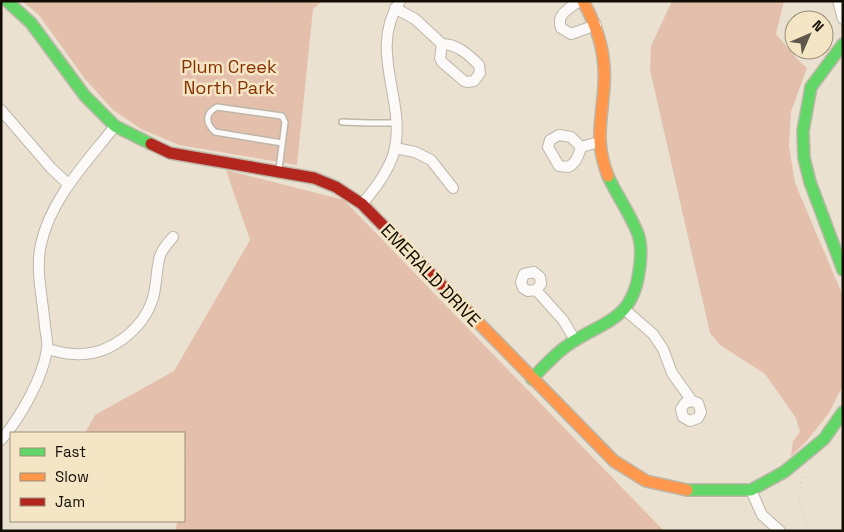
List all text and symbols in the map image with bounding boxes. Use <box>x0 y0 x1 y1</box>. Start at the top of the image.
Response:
north arrow <box>784 10 834 60</box>
text: N <box>809 16 828 35</box>
park label: Plum Creek North Park <box>181 55 277 99</box>
street label: EMERALD DRIVE <box>376 219 486 331</box>
legend <box>10 432 185 522</box>
text: Fast <box>55 442 86 461</box>
text: Slow <box>55 467 89 486</box>
text: Jam <box>55 492 85 511</box>

